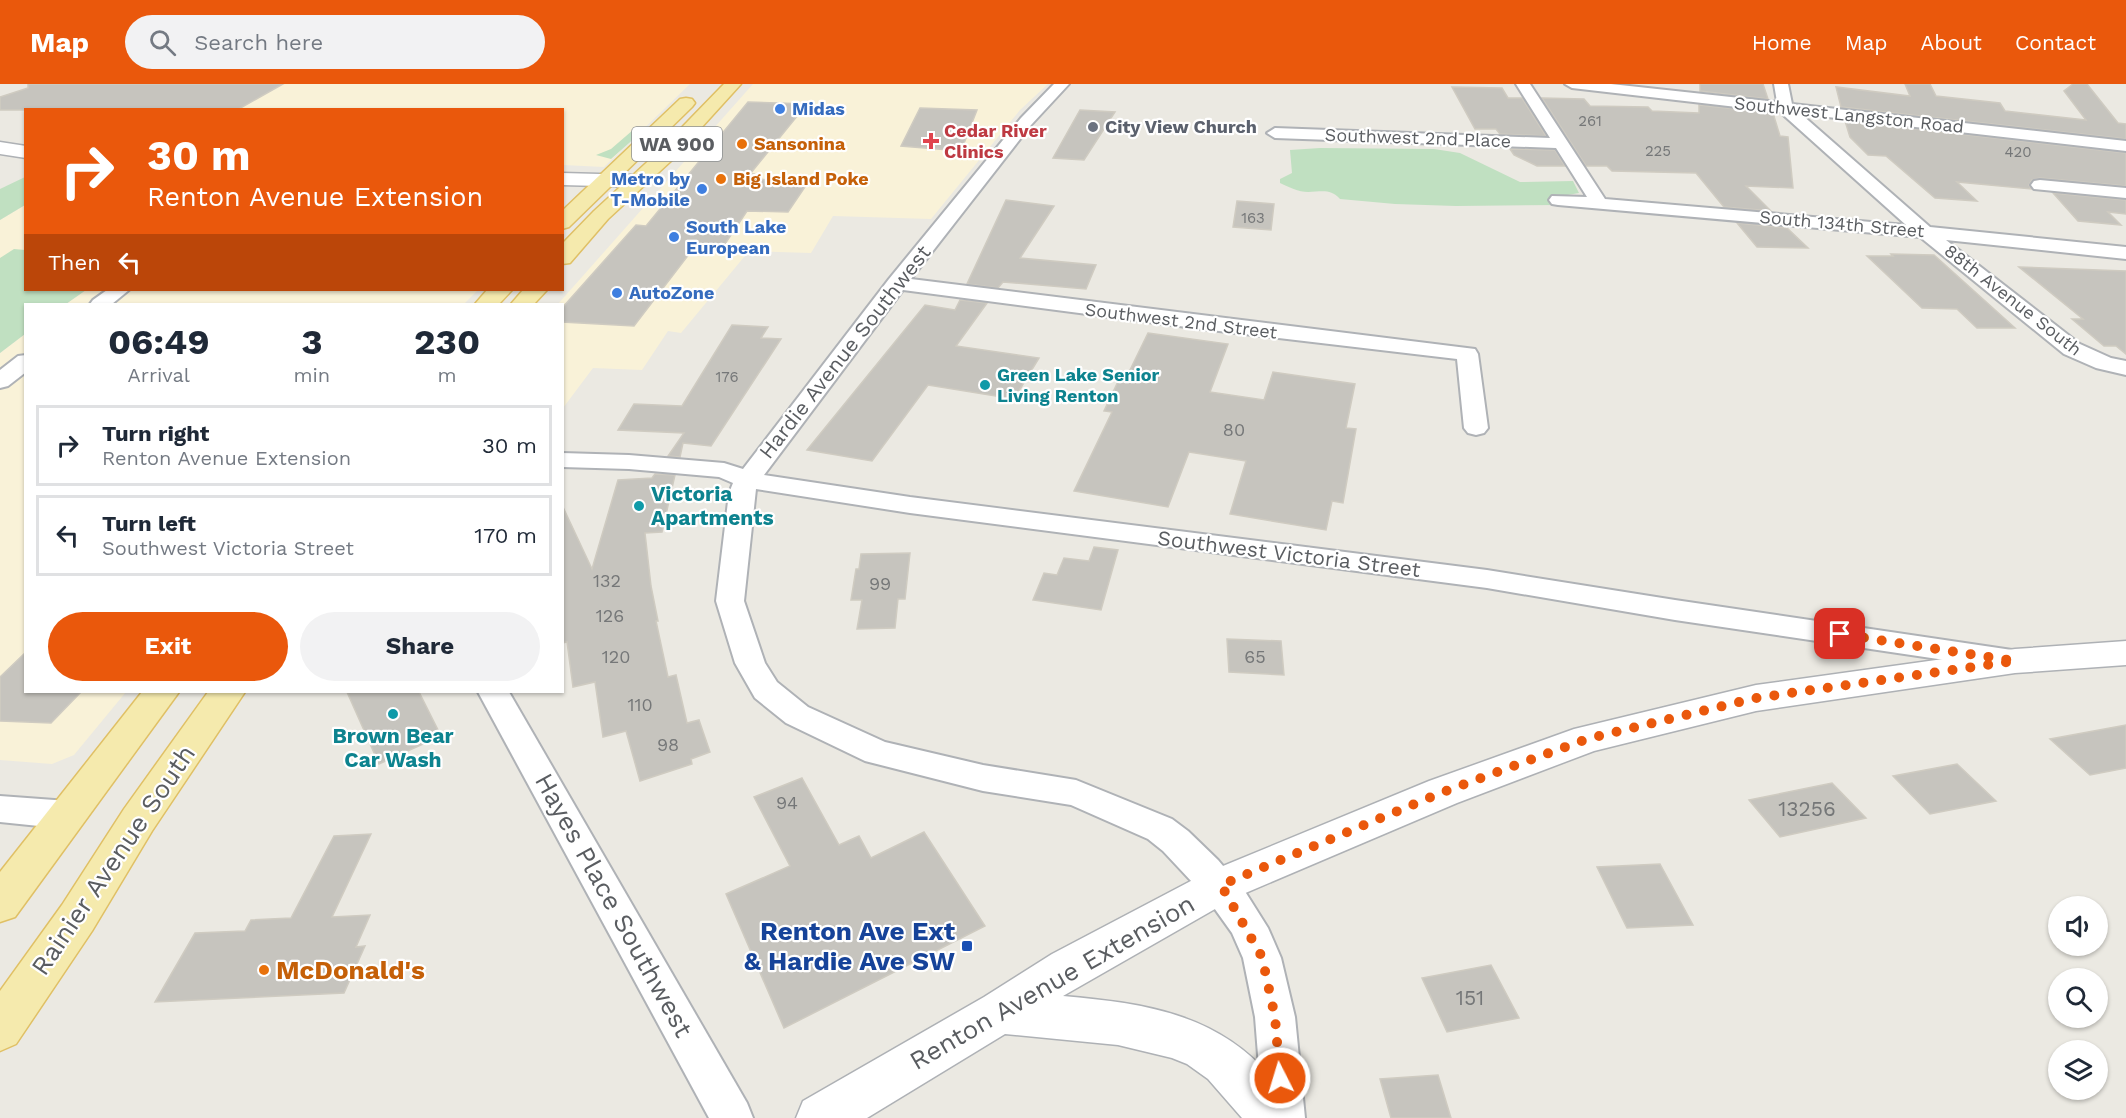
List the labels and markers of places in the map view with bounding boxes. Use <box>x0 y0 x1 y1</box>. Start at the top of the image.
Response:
place label: Midas <box>792 98 845 119</box>
marker: Midas <box>773 102 787 116</box>
place label: City View Church <box>1105 116 1257 137</box>
place label: Cedar River Clinics <box>944 120 1047 162</box>
marker: City View Church <box>1086 120 1100 134</box>
marker: Cedar River Clinics <box>922 132 940 150</box>
place label: Sansonina <box>754 133 846 154</box>
marker: Sansonina <box>735 137 749 151</box>
place label: Metro by T-Mobile <box>610 168 691 210</box>
place label: Big Island Poke <box>733 168 869 189</box>
marker: Big Island Poke <box>714 172 728 186</box>
marker: Metro by T-Mobile <box>695 182 709 196</box>
place label: South Lake European <box>686 216 786 258</box>
marker: South Lake European <box>667 230 681 244</box>
place label: AutoZone <box>629 282 714 303</box>
marker: AutoZone <box>610 286 624 300</box>
place label: Green Lake Senior Living Renton <box>997 364 1160 406</box>
marker: Green Lake Senior Living Renton <box>978 378 992 392</box>
place label: Victoria Apartments <box>651 481 774 530</box>
marker: Victoria Apartments <box>632 499 646 513</box>
pin <box>1814 608 1865 659</box>
marker: Brown Bear Car Wash <box>386 707 400 721</box>
place label: Brown Bear Car Wash <box>332 723 454 772</box>
place label: Renton Ave Ext & Hardie Ave SW <box>744 916 956 976</box>
marker: Renton Ave Ext & Hardie Ave SW <box>960 939 974 953</box>
place label: McDonald's <box>276 955 425 985</box>
marker: McDonald's <box>257 963 271 977</box>

